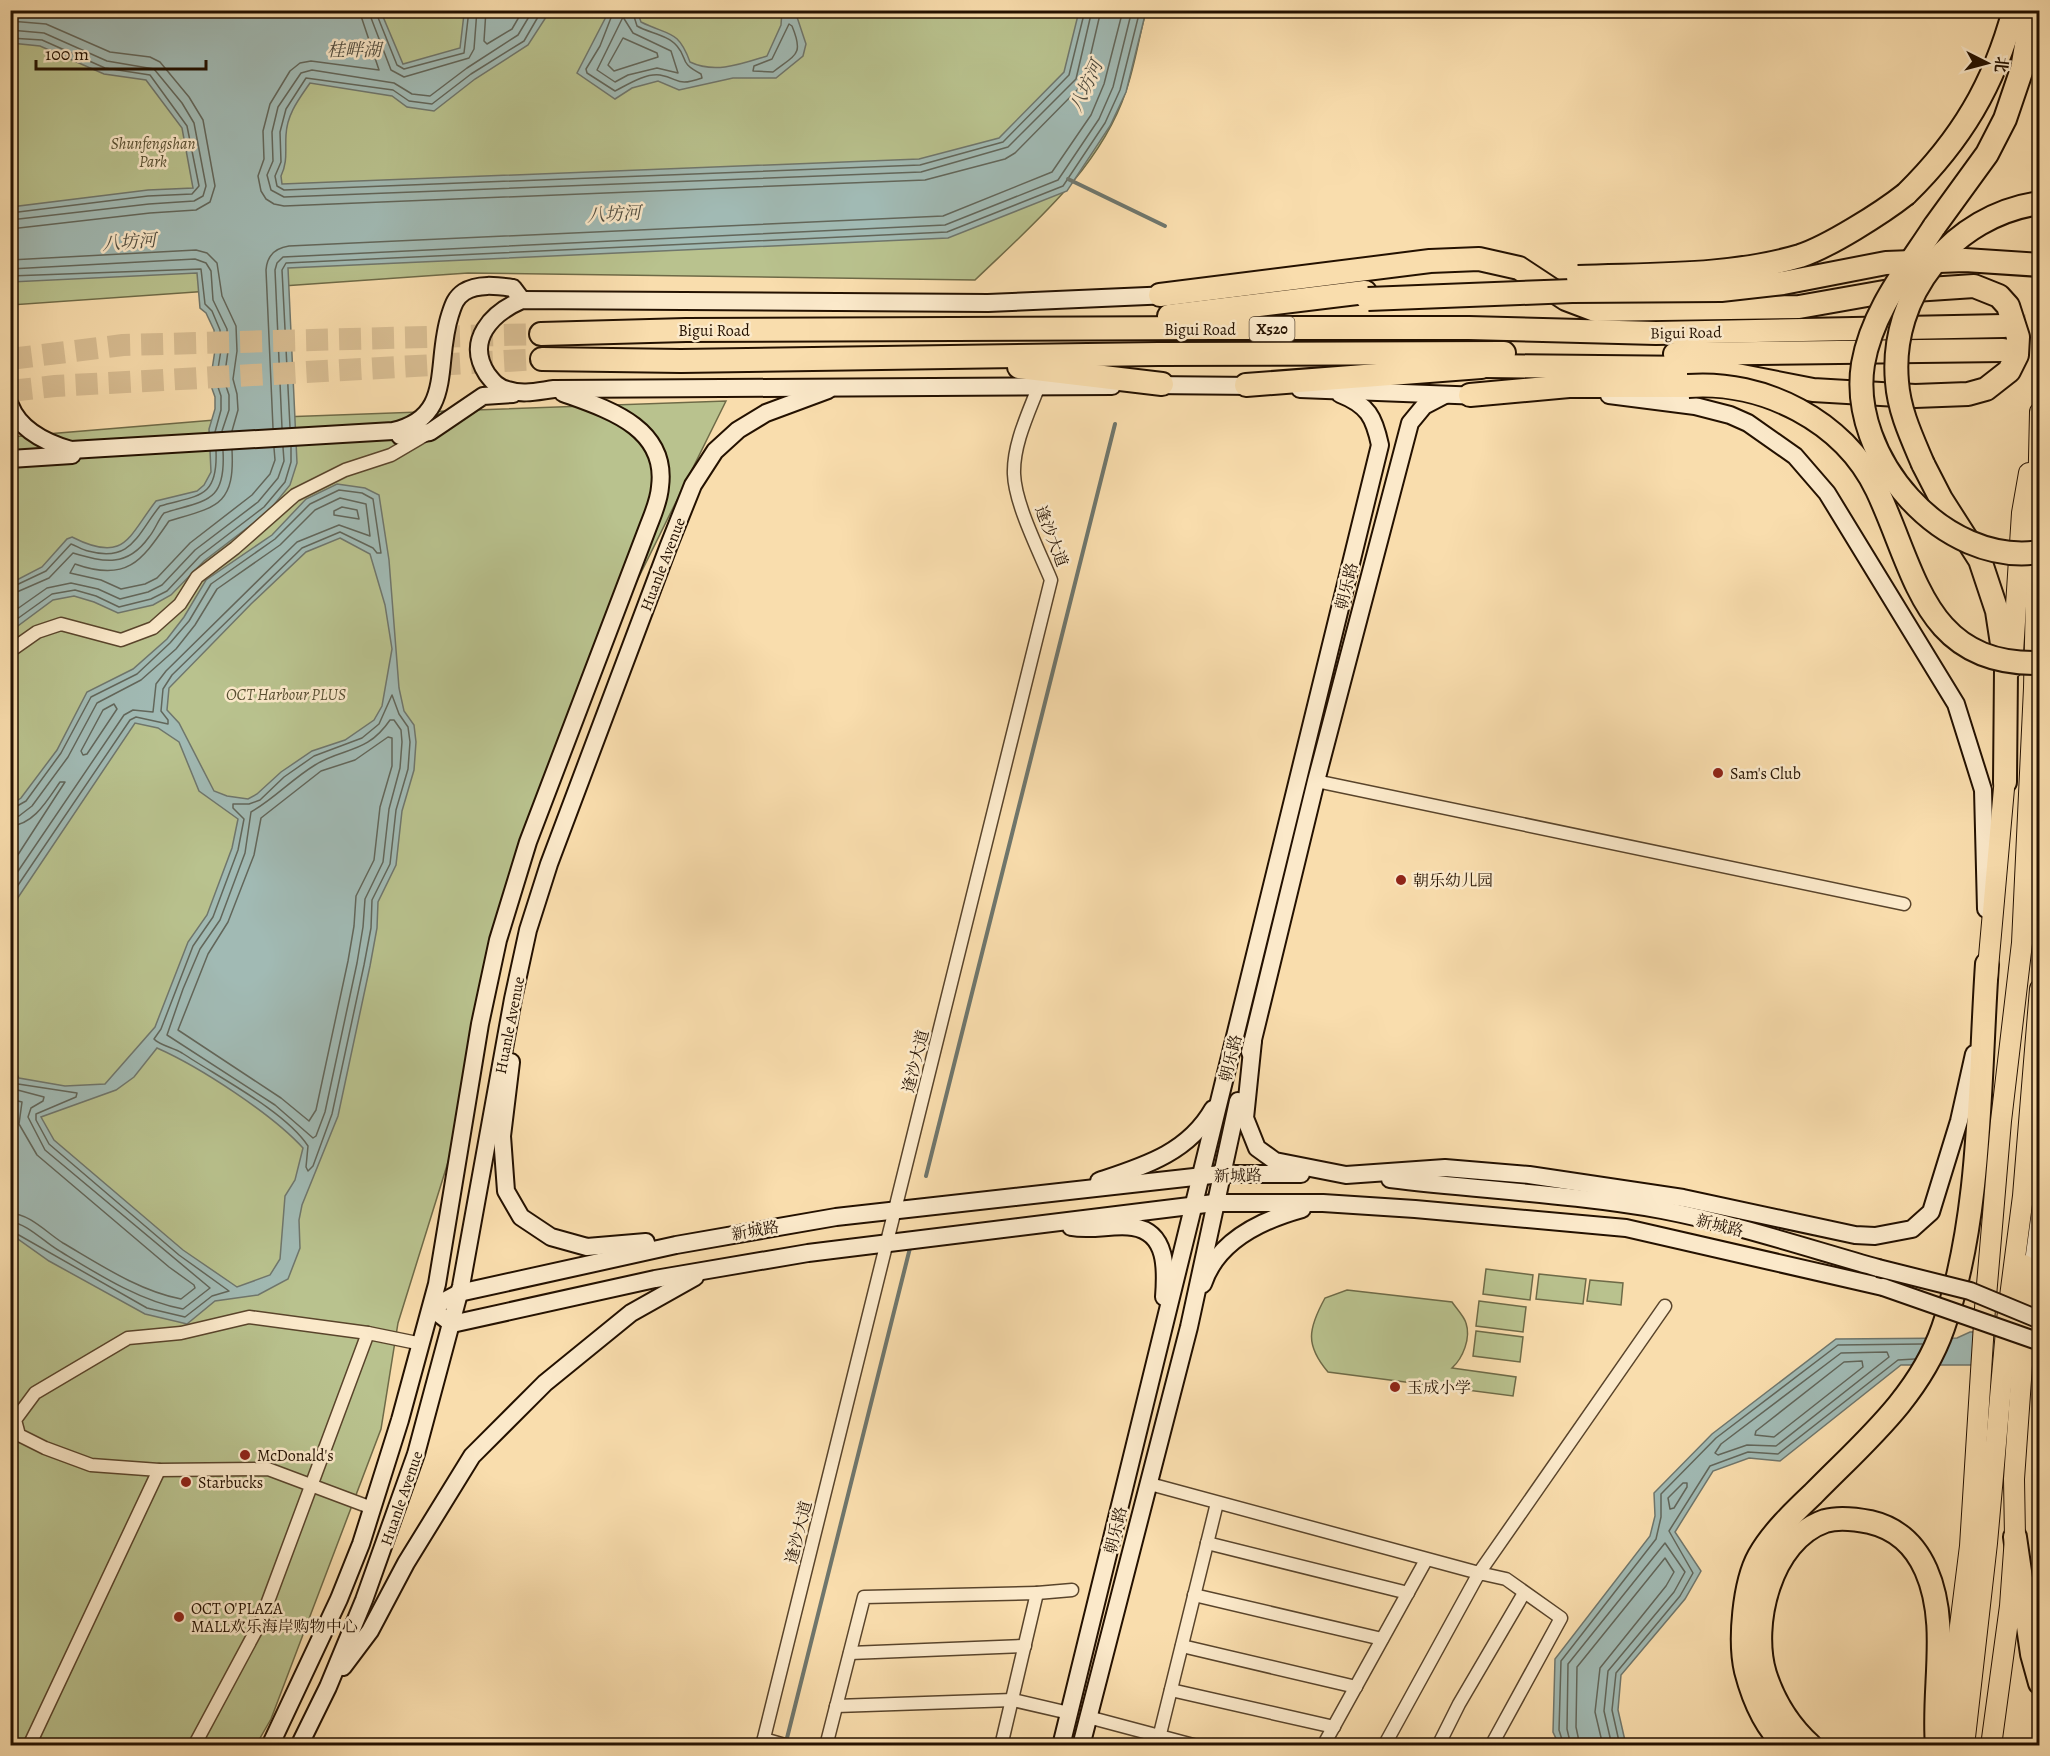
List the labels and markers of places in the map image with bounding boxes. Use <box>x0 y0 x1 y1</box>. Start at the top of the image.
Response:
place label: Sam's Club <box>1730 763 1801 785</box>
marker: Sam's Club <box>1711 766 1725 780</box>
place label: 朝乐幼儿园 <box>1413 870 1493 892</box>
marker: 朝乐幼儿园 <box>1394 873 1408 887</box>
place label: 玉成小学 <box>1407 1377 1471 1399</box>
marker: 玉成小学 <box>1388 1380 1402 1394</box>
place label: McDonald's <box>257 1445 334 1467</box>
marker: McDonald's <box>238 1448 252 1462</box>
place label: Starbucks <box>198 1472 263 1494</box>
marker: Starbucks <box>179 1475 193 1489</box>
place label: OCT O'PLAZA MALL欢乐海岸购物中心 <box>191 1598 358 1638</box>
marker: OCT O'PLAZA MALL欢乐海岸购物中心 <box>172 1610 186 1624</box>

